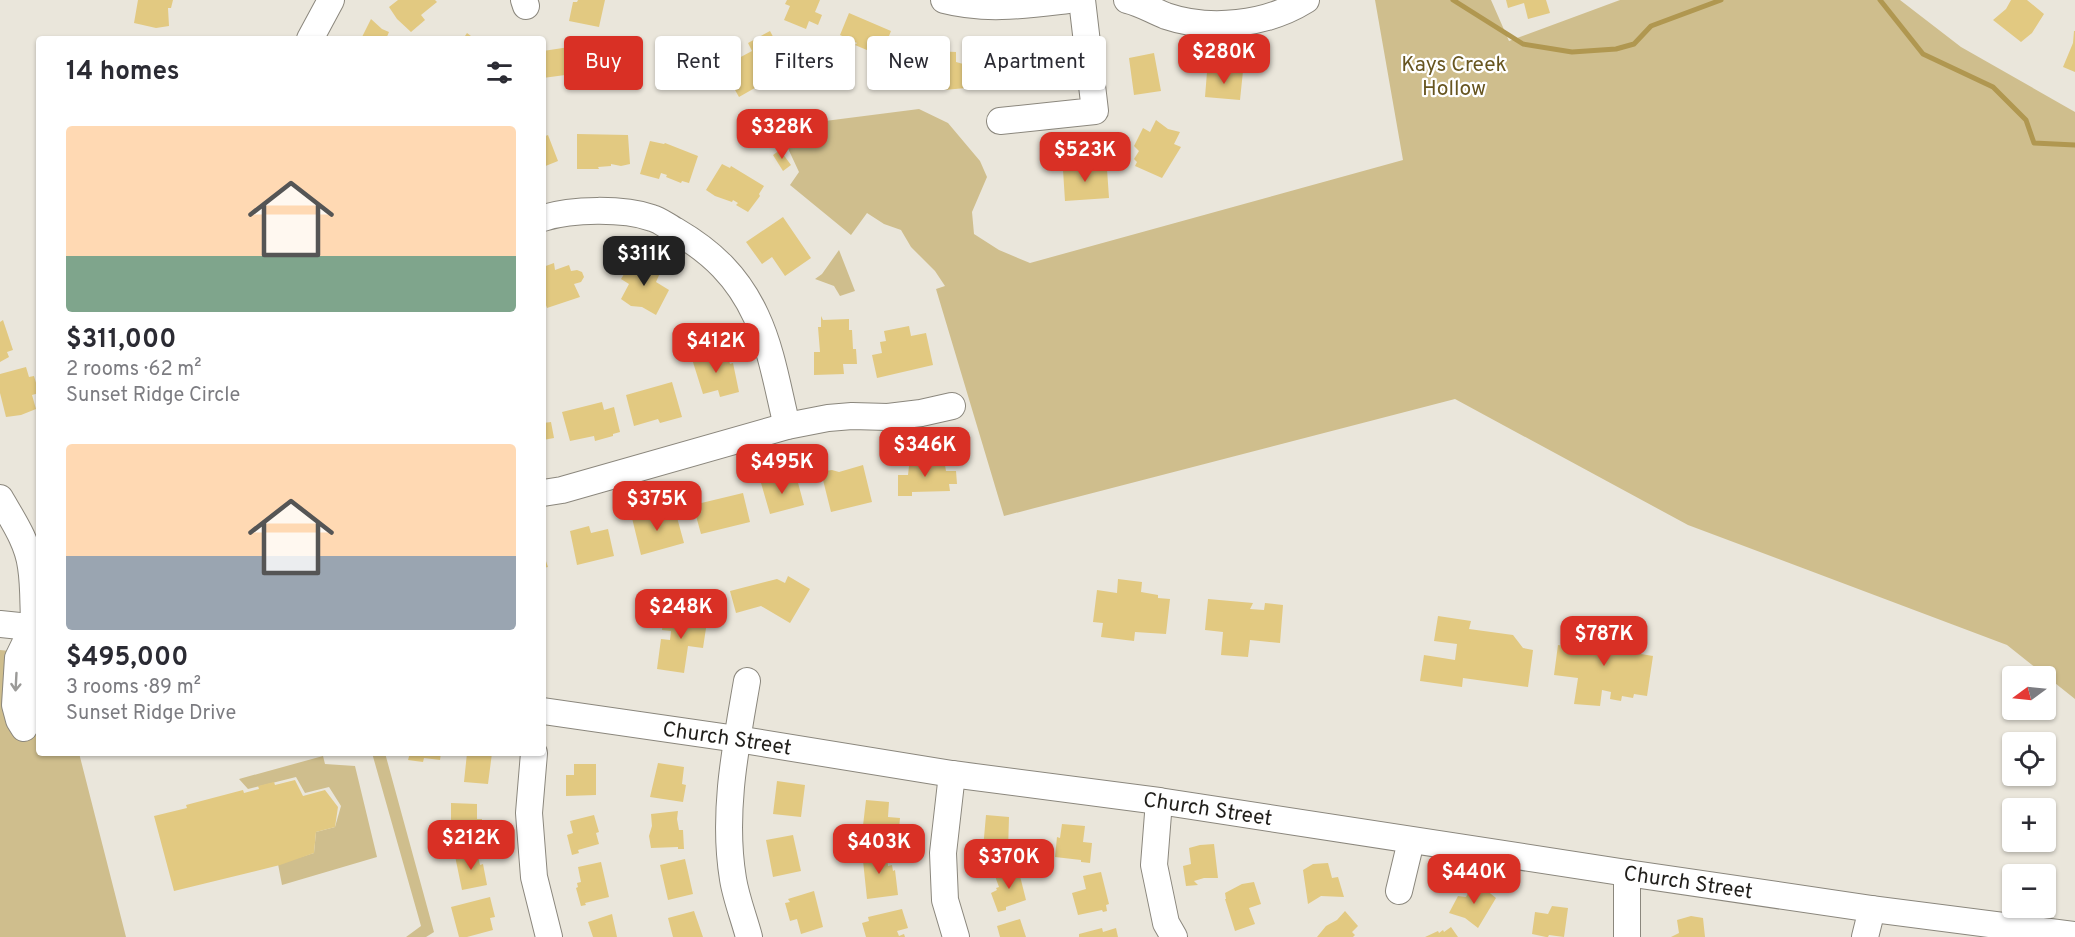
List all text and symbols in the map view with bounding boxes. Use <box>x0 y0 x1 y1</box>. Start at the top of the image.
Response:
pin: $280K <box>1182 34 1266 85</box>
chip: Buy <box>564 36 643 90</box>
chip: Rent <box>655 36 741 90</box>
chip: Filters <box>753 36 855 90</box>
chip: New <box>867 36 950 90</box>
chip: Apartment <box>962 36 1106 90</box>
text: $280K <box>1192 40 1256 66</box>
park label: Kays Creek Hollow <box>1401 52 1507 103</box>
text: 14 homes <box>66 56 180 89</box>
icon: filters <box>483 56 516 89</box>
pin: $328K <box>740 109 824 160</box>
text: $328K <box>751 115 813 141</box>
pin: $523K <box>1043 132 1127 183</box>
text: $523K <box>1054 138 1116 164</box>
icon: home <box>237 165 345 273</box>
pin: $311K <box>602 236 686 287</box>
text: $311K <box>617 242 671 268</box>
pin: $412K <box>674 323 758 374</box>
text: $311,000 <box>66 324 176 357</box>
text: $412K <box>686 329 746 355</box>
text: 2 rooms · 62 m² <box>66 357 202 383</box>
text: Sunset Ridge Circle <box>66 383 240 409</box>
pin: $346K <box>883 427 967 478</box>
text: $346K <box>893 433 957 459</box>
pin: $495K <box>740 444 824 495</box>
text: $495K <box>750 450 814 476</box>
pin: $375K <box>615 481 699 532</box>
icon: home <box>237 483 345 591</box>
text: $375K <box>627 487 687 513</box>
pin: $248K <box>639 589 723 640</box>
text: $248K <box>649 595 713 621</box>
pin: $787K <box>1562 616 1646 667</box>
text: $787K <box>1574 622 1634 648</box>
text: $495,000 <box>66 642 188 675</box>
north arrow <box>2002 666 2056 720</box>
map controls <box>2002 666 2056 918</box>
one-way arrow <box>11 671 22 691</box>
text: 3 rooms · 89 m² <box>66 675 201 701</box>
text: Sunset Ridge Drive <box>66 701 236 727</box>
street label: Church Street <box>661 716 793 763</box>
button: locate <box>2002 732 2056 786</box>
street label: Church Street <box>1141 787 1274 833</box>
button: + <box>2002 798 2056 852</box>
pin: $212K <box>429 820 513 871</box>
pin: $403K <box>837 824 921 875</box>
text: $212K <box>442 826 500 852</box>
text: $403K <box>847 830 911 856</box>
pin: $370K <box>967 839 1051 890</box>
text: $370K <box>978 845 1040 871</box>
pin: $440K <box>1432 854 1516 905</box>
text: $440K <box>1441 860 1507 886</box>
street label: Church Street <box>1622 861 1754 906</box>
button: − <box>2002 864 2056 918</box>

